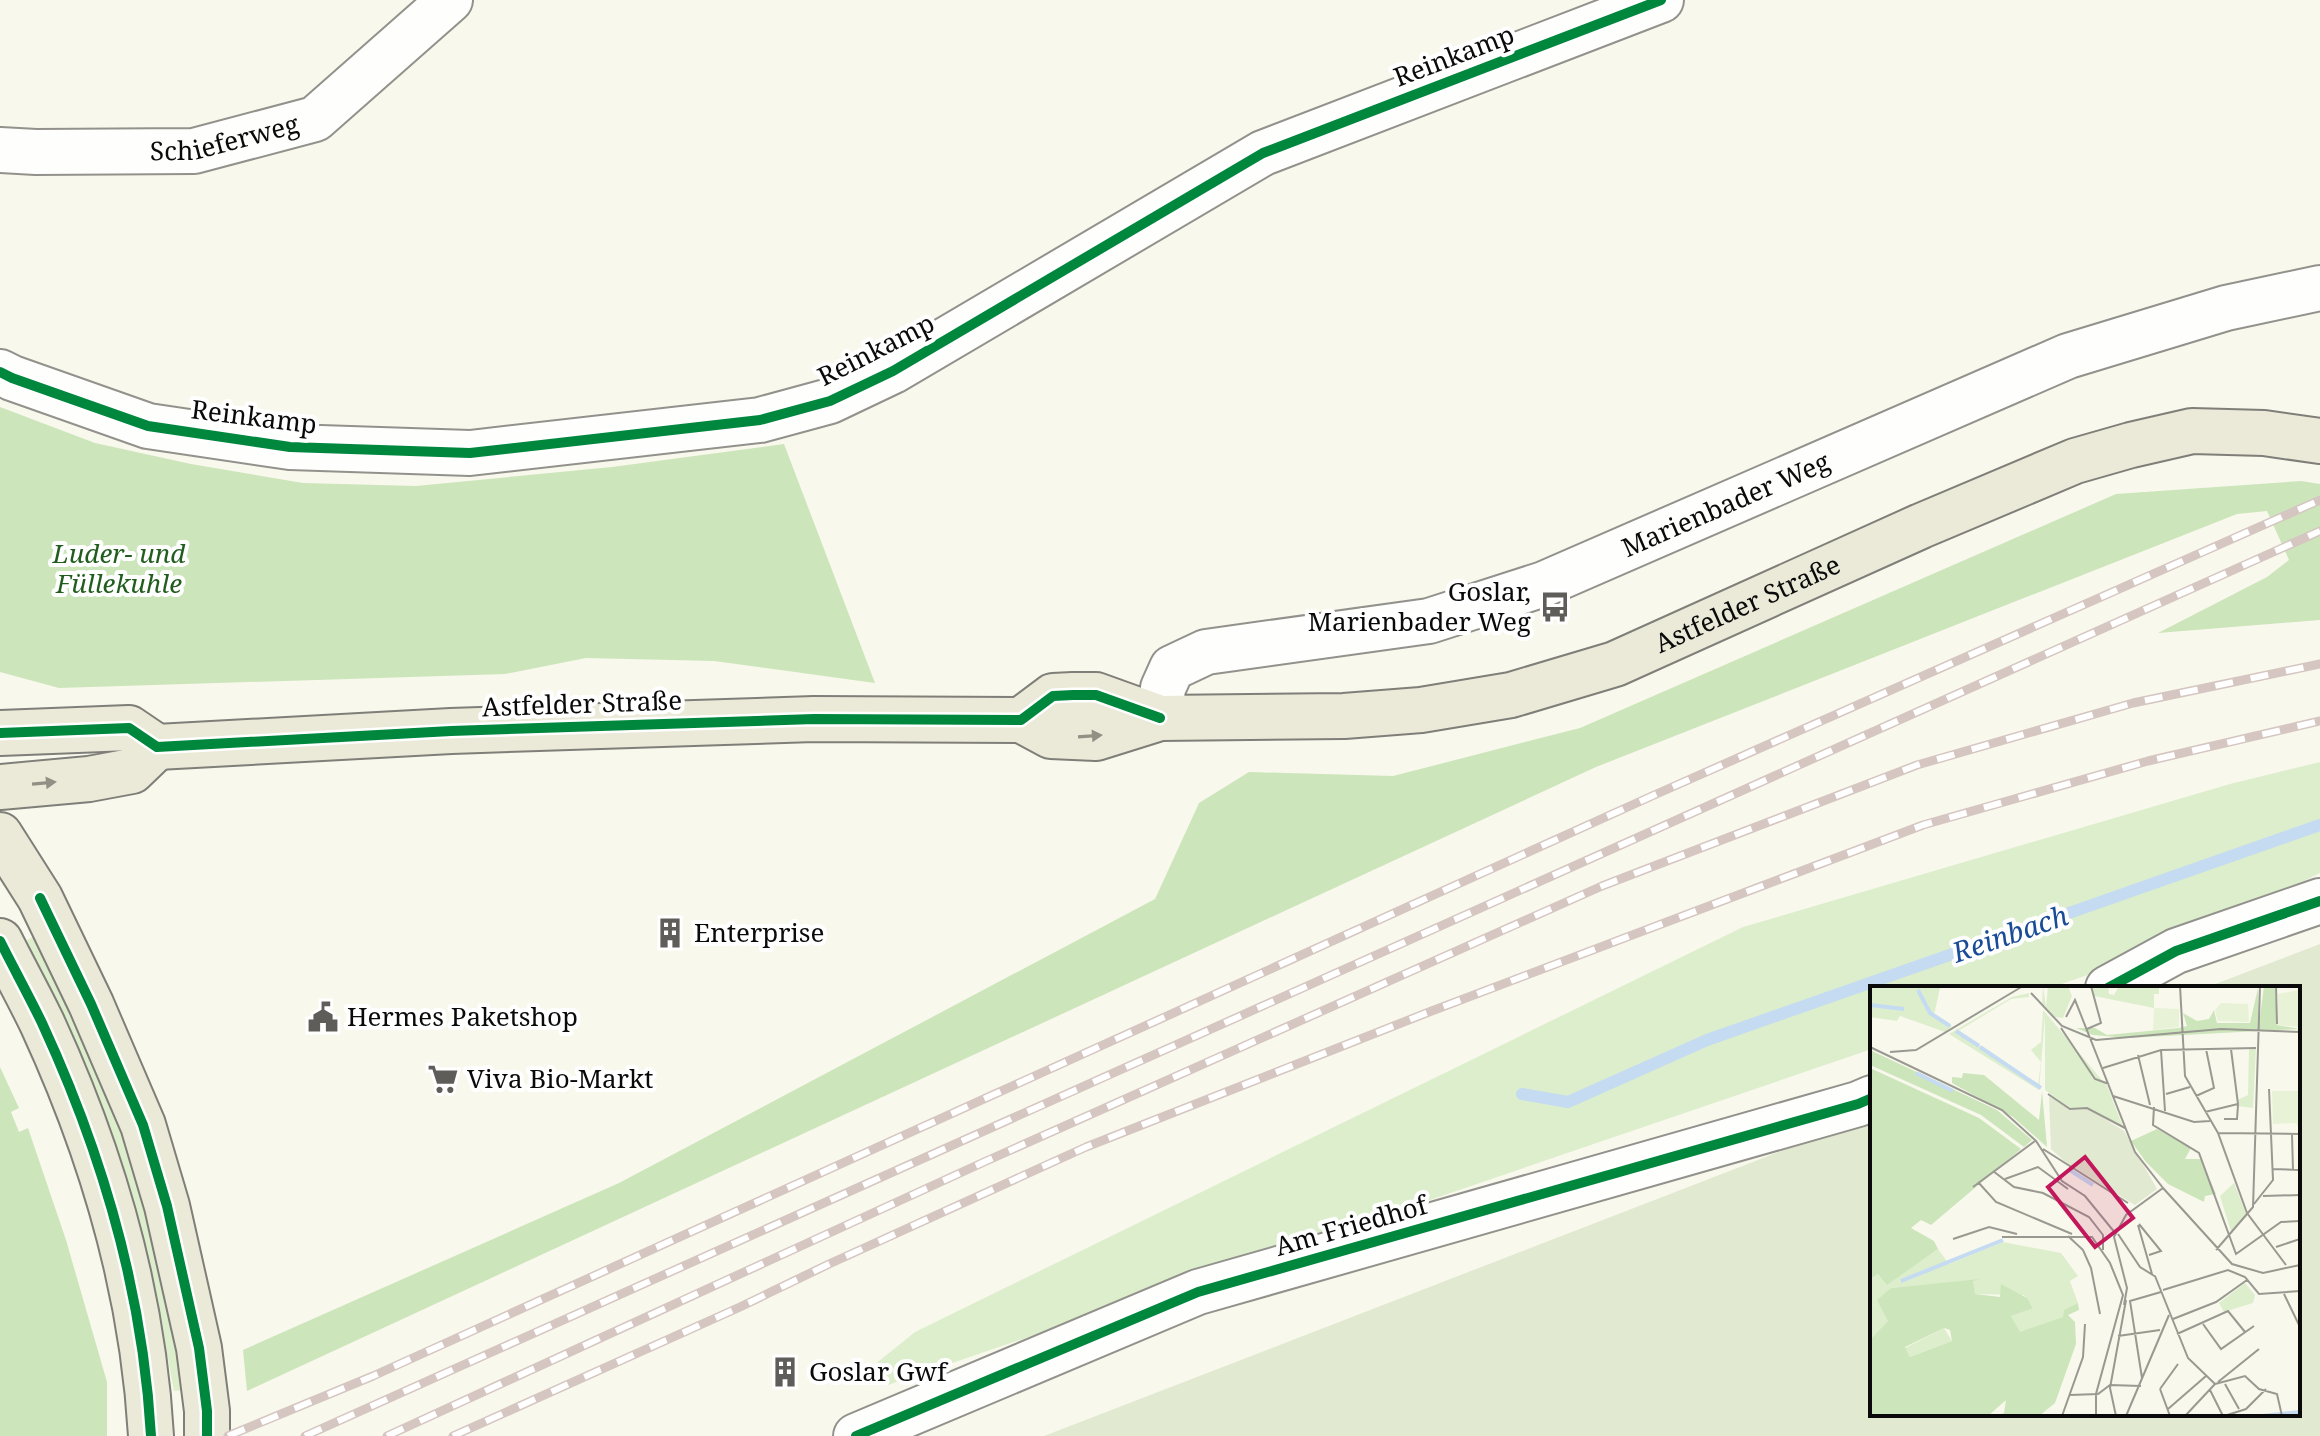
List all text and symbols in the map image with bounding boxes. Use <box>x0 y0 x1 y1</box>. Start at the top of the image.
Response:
street label: Reinkamp <box>1388 16 1519 95</box>
street label: Schieferweg <box>150 105 303 168</box>
street label: Reinkamp <box>811 304 940 394</box>
street label: Reinkamp <box>189 390 319 442</box>
street label: Marienbader Weg <box>1616 443 1835 565</box>
park label: Luder- und Füllekuhle <box>52 535 186 601</box>
street label: Astfelder Straße <box>1648 546 1846 661</box>
place label: Goslar, Marienbader Weg <box>1308 573 1531 639</box>
bus stop icon: Goslar, Marienbader Weg <box>1538 590 1572 624</box>
street label: Astfelder Straße <box>481 682 683 724</box>
one-way arrow <box>1077 729 1102 742</box>
one-way arrow <box>32 776 57 789</box>
water label: Reinbach <box>1946 895 2073 971</box>
place label: Enterprise <box>694 914 824 950</box>
building icon: Enterprise <box>653 916 687 950</box>
inset map <box>1870 986 2300 1416</box>
place label: Hermes Paketshop <box>347 998 578 1034</box>
public building icon: Hermes Paketshop <box>306 1000 340 1034</box>
place label: Viva Bio-Markt <box>467 1060 653 1096</box>
supermarket icon: Viva Bio-Markt <box>426 1062 460 1096</box>
street label: Am Friedhof <box>1271 1185 1433 1264</box>
place label: Goslar Gwf <box>809 1353 949 1389</box>
building icon: Goslar Gwf <box>768 1355 802 1389</box>

